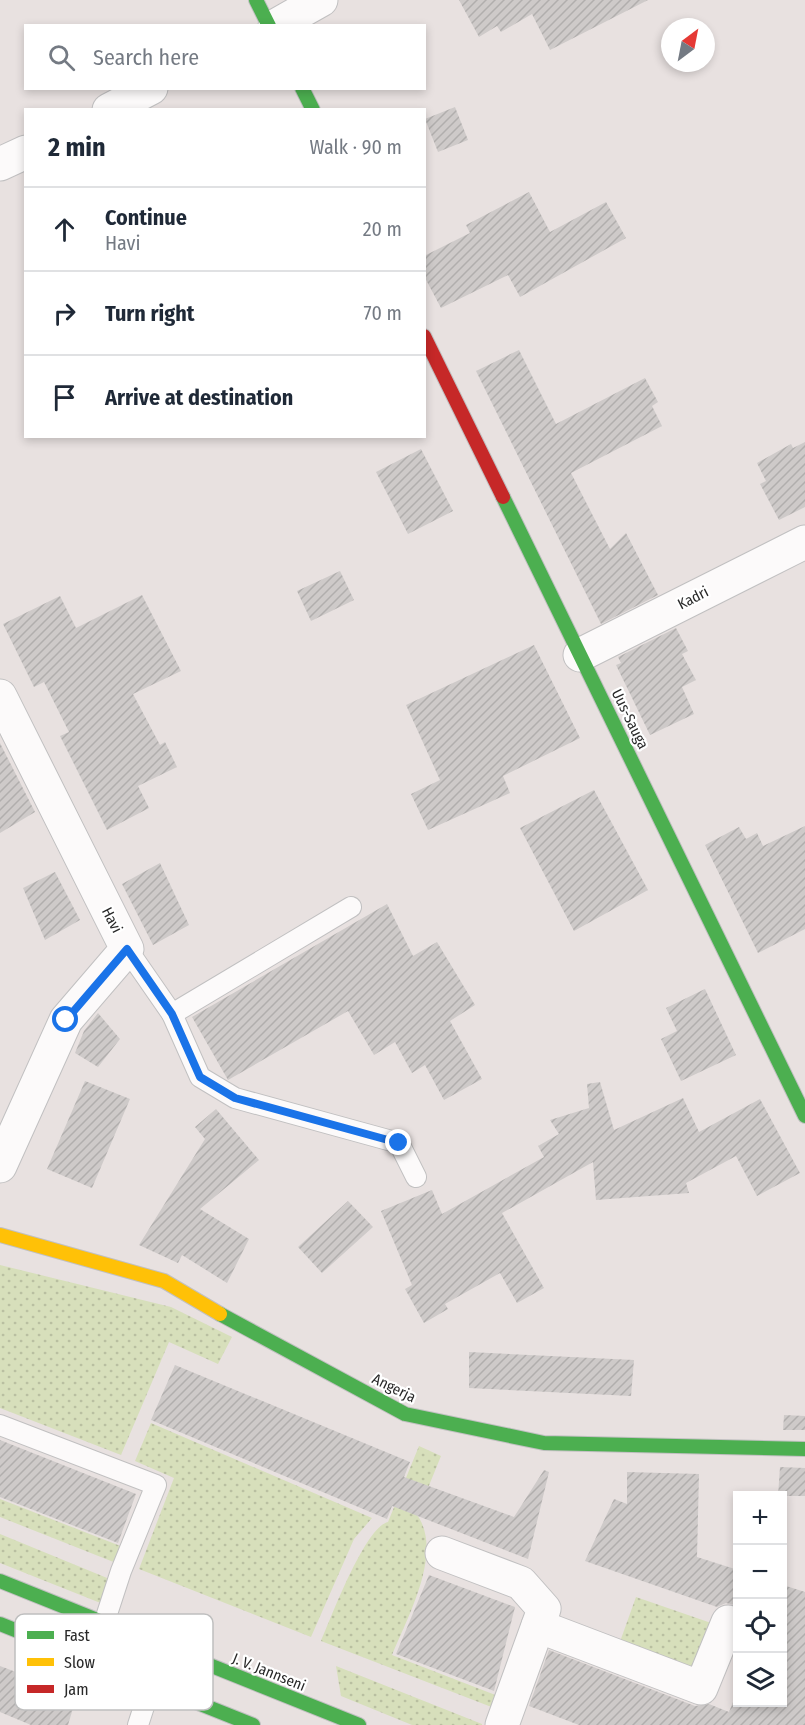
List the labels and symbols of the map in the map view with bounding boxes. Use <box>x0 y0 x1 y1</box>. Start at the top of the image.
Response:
north arrow <box>661 18 715 72</box>
street label: Kadri <box>675 583 711 613</box>
street label: Uus-Sauga <box>608 686 652 752</box>
street label: Havi <box>98 904 126 936</box>
route start <box>52 1006 78 1032</box>
route end <box>385 1129 411 1155</box>
street label: Angerja <box>369 1370 419 1406</box>
legend <box>15 1614 213 1710</box>
text: Fast <box>64 1626 91 1645</box>
street label: J. V. Jannseni <box>230 1649 308 1695</box>
text: Slow <box>64 1653 95 1672</box>
text: Jam <box>64 1680 89 1699</box>

